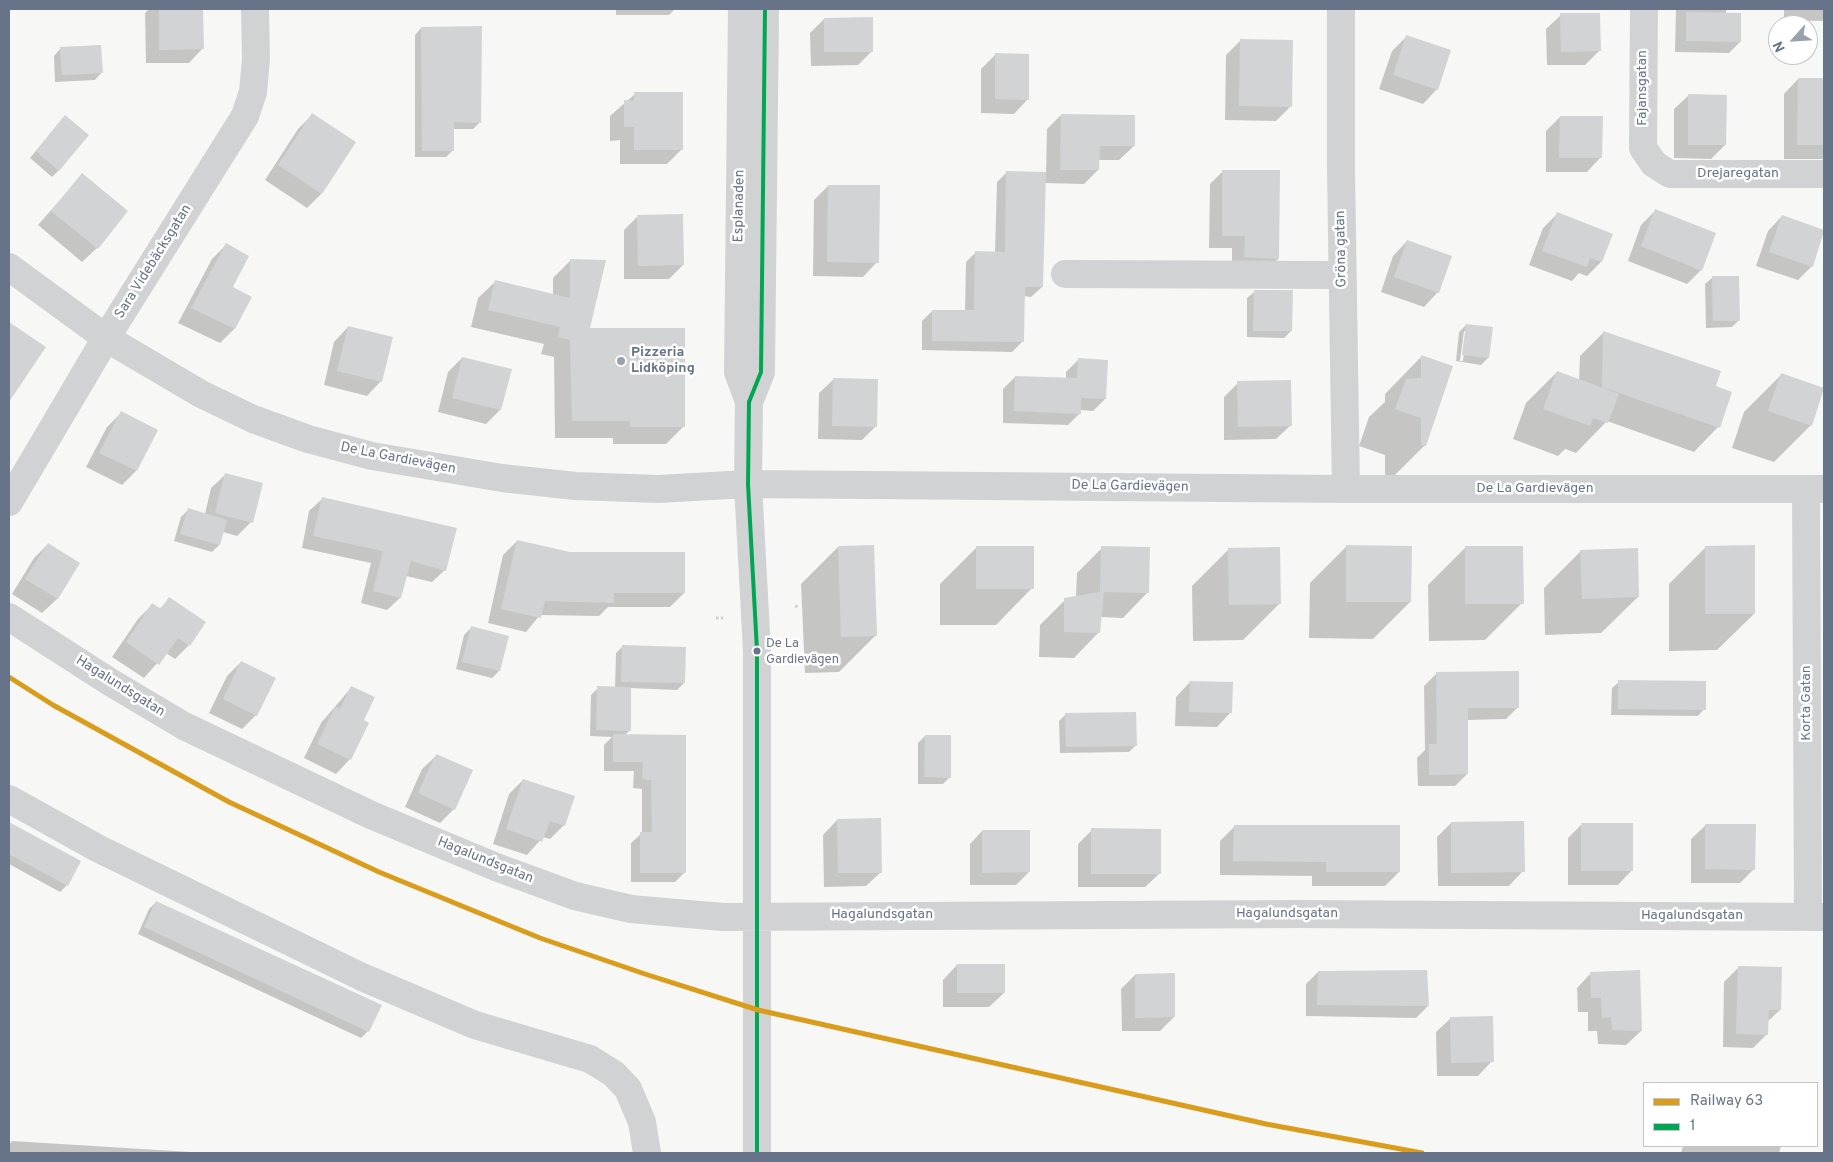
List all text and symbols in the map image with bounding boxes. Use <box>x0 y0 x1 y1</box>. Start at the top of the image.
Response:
north arrow <box>1768 15 1818 65</box>
text: N <box>1770 38 1790 55</box>
street label: Fajansgatan <box>1635 50 1651 126</box>
street label: Drejaregatan <box>1697 166 1779 182</box>
street label: Esplanaden <box>731 169 749 243</box>
street label: Sara Videbäcksgatan <box>112 202 196 322</box>
street label: Gröna gatan <box>1333 210 1351 288</box>
place label: Pizzeria Lidköping <box>631 345 695 378</box>
marker: Pizzeria Lidköping <box>615 355 627 367</box>
street label: De La Gardievägen <box>339 440 457 478</box>
street label: De La Gardievägen <box>1071 478 1189 496</box>
street label: De La Gardievägen <box>1476 481 1594 497</box>
place label: De La Gardievägen <box>766 636 839 667</box>
marker: De La Gardievägen <box>752 646 762 656</box>
street label: Hagalundsgatan <box>72 653 168 721</box>
street label: Korta Gatan <box>1799 665 1815 741</box>
street label: Hagalundsgatan <box>435 834 535 888</box>
street label: Hagalundsgatan <box>1236 906 1338 922</box>
street label: Hagalundsgatan <box>831 907 933 923</box>
street label: Hagalundsgatan <box>1641 908 1743 924</box>
legend <box>1643 1082 1818 1147</box>
text: Railway 63 <box>1690 1092 1763 1111</box>
text: 1 <box>1690 1117 1696 1136</box>

